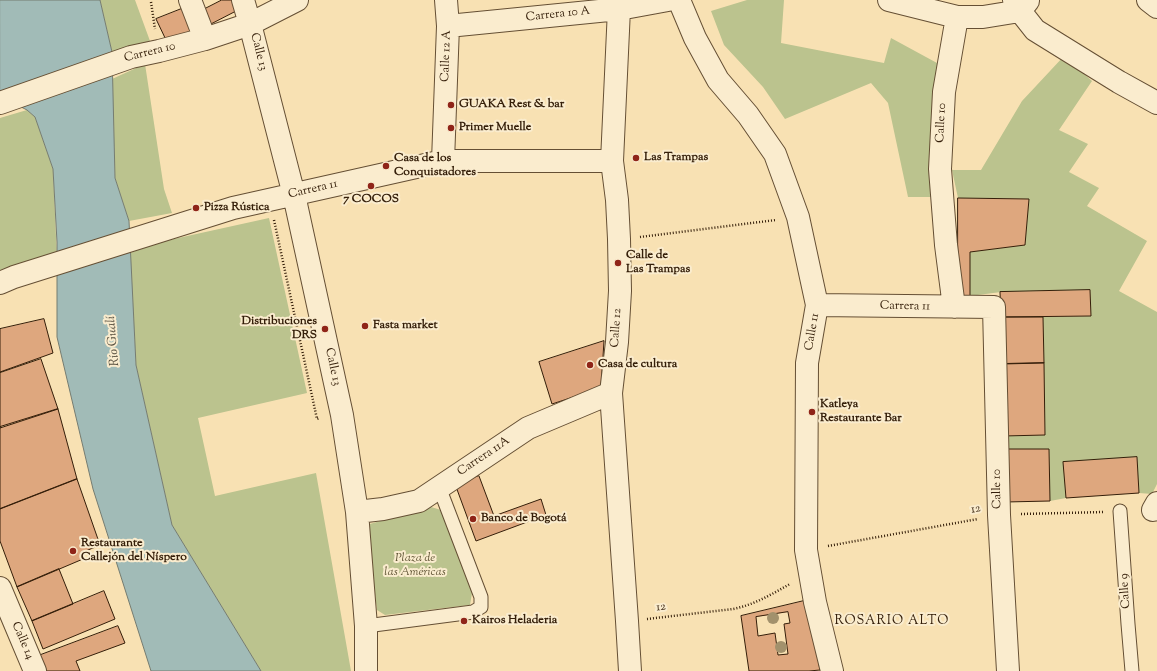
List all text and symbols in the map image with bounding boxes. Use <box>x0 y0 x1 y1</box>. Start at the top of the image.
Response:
street label: Carrera 10 A <box>525 4 591 26</box>
street label: Calle 12 A <box>439 30 455 82</box>
street label: Calle 13 <box>246 31 270 73</box>
street label: Carrera 10 <box>123 40 177 66</box>
place label: GUAKA Rest & bar <box>459 98 564 112</box>
marker: GUAKA Rest & bar <box>446 100 456 110</box>
street label: Calle 10 <box>934 103 950 143</box>
place label: Primer Muelle <box>459 121 531 135</box>
marker: Primer Muelle <box>446 123 456 133</box>
place label: Las Trampas <box>644 151 708 165</box>
place label: Casa de los Conquistadores <box>394 152 476 180</box>
marker: Las Trampas <box>631 153 641 163</box>
marker: Casa de los Conquistadores <box>381 161 391 171</box>
street label: Carrera 11 <box>287 177 339 203</box>
marker: 7 COCOS <box>366 181 376 191</box>
place label: 7 COCOS <box>343 193 399 207</box>
place label: Pizza Rústica <box>204 201 269 215</box>
marker: Pizza Rústica <box>191 203 201 213</box>
place label: Calle de Las Trampas <box>626 249 690 277</box>
marker: Calle de Las Trampas <box>613 258 623 268</box>
street label: Carrera 11 <box>880 299 930 315</box>
street label: Calle 12 <box>608 308 626 348</box>
street label: Calle 11 <box>803 312 823 352</box>
water label: Río Gualí <box>104 315 124 367</box>
place label: Distribuciones DRS <box>241 315 317 343</box>
place label: Fasta market <box>373 319 438 333</box>
marker: Fasta market <box>360 321 370 331</box>
marker: Distribuciones DRS <box>320 324 330 334</box>
street label: Calle 13 <box>321 347 343 387</box>
place label: Casa de cultura <box>598 358 677 372</box>
marker: Casa de cultura <box>585 360 595 370</box>
place label: Katleya Restaurante Bar <box>820 398 902 426</box>
marker: Katleya Restaurante Bar <box>807 407 817 417</box>
street label: Carrera 11A <box>455 434 513 480</box>
street label: Calle 10 <box>990 469 1006 509</box>
street label: 12 <box>970 502 982 518</box>
place label: Banco de Bogotá <box>481 512 566 526</box>
marker: Banco de Bogotá <box>468 514 478 524</box>
place label: Restaurante Callejón del Níspero <box>81 537 187 565</box>
marker: Restaurante Callejón del Níspero <box>68 546 78 556</box>
park label: Plaza de las Américas <box>384 552 446 580</box>
street label: Calle 9 <box>1118 573 1134 609</box>
street label: 12 <box>655 600 667 616</box>
place label: Kairos Heladeria <box>472 614 557 628</box>
district label: ROSARIO ALTO <box>835 614 949 630</box>
marker: Kairos Heladeria <box>459 616 469 626</box>
street label: Calle 14 <box>8 620 36 662</box>

